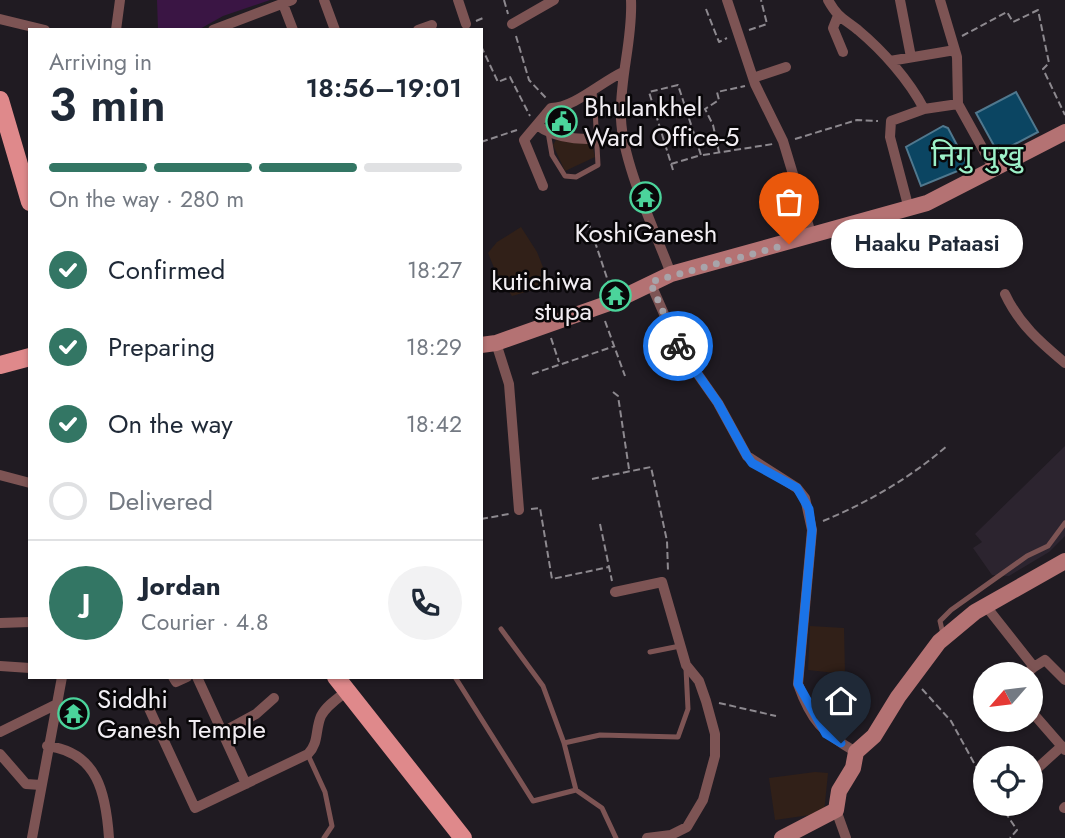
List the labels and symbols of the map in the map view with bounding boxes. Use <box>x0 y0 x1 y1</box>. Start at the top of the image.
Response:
place label: Bhulankhel Ward Office-5 <box>584 88 739 156</box>
public building icon: Bhulankhel Ward Office-5 <box>544 105 578 139</box>
district label: निगु पुखु <box>931 134 1024 177</box>
pin <box>759 172 819 244</box>
temple icon: KoshiGanesh <box>629 181 663 215</box>
place label: KoshiGanesh <box>575 214 717 252</box>
callout: Haaku Pataasi <box>831 219 1024 268</box>
place label: kutichiwa stupa <box>491 262 592 330</box>
temple icon: kutichiwa stupa <box>598 279 632 313</box>
courier <box>643 311 713 381</box>
north arrow <box>973 662 1043 732</box>
pin <box>811 671 871 743</box>
place label: Siddhi Ganesh Temple <box>97 680 266 748</box>
temple icon: Siddhi Ganesh Temple <box>57 697 91 731</box>

